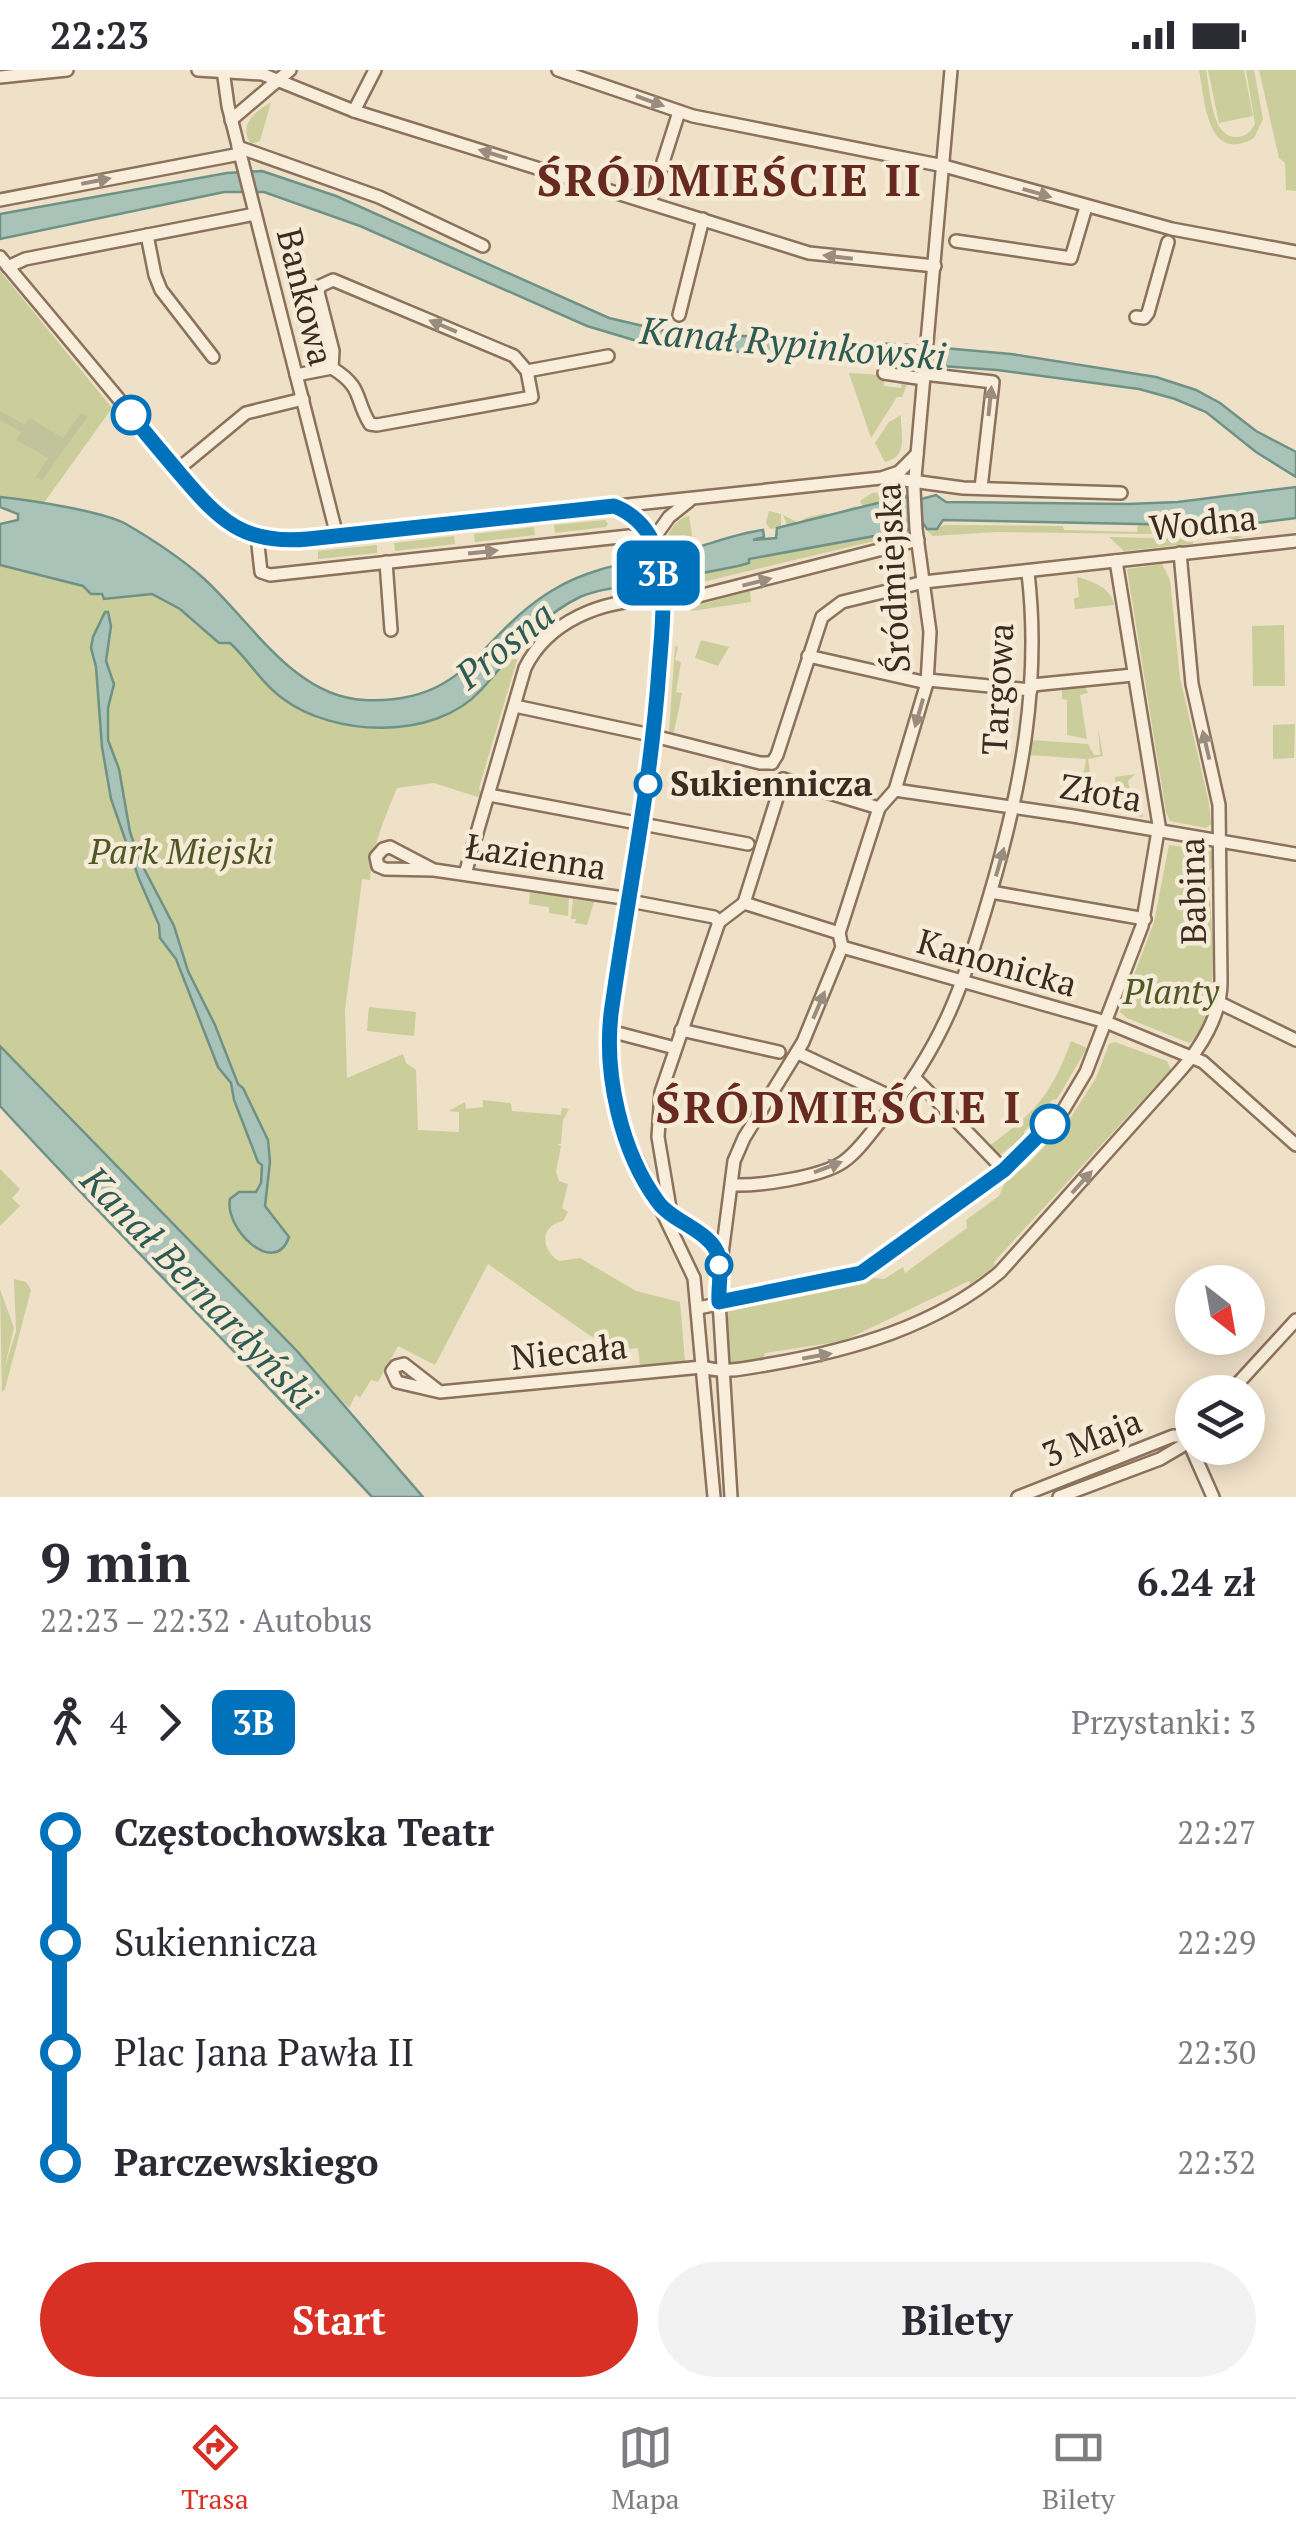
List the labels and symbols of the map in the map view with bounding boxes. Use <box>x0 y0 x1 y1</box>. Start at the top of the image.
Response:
one-way arrow <box>636 95 666 110</box>
one-way arrow <box>478 146 508 161</box>
district label: ŚRÓDMIEŚCIE II <box>537 149 923 209</box>
one-way arrow <box>80 172 111 188</box>
one-way arrow <box>1022 185 1053 201</box>
street label: Bankowa <box>267 223 345 370</box>
one-way arrow <box>822 249 853 265</box>
water label: Kanał Rypinkowski <box>637 305 949 381</box>
one-way arrow <box>428 318 457 334</box>
one-way arrow <box>983 385 999 416</box>
unlabelled marker <box>112 396 150 434</box>
street label: Śródmiejska <box>864 482 920 674</box>
street label: Wodna <box>1147 494 1259 551</box>
line badge: 3B <box>613 540 703 606</box>
one-way arrow <box>468 544 500 560</box>
one-way arrow <box>742 573 773 589</box>
water label: Prosna <box>444 589 564 700</box>
street label: Targowa <box>971 622 1023 756</box>
one-way arrow <box>910 698 926 729</box>
one-way arrow <box>1198 729 1213 760</box>
place label: Sukiennicza <box>670 760 873 806</box>
street label: Złota <box>1057 762 1146 822</box>
marker: Sukiennicza <box>635 771 661 797</box>
street label: Łazienna <box>463 822 610 890</box>
park label: Park Miejski <box>88 828 273 874</box>
street label: Babina <box>1168 837 1216 945</box>
one-way arrow <box>993 846 1008 877</box>
street label: Kanonicka <box>912 917 1082 1007</box>
park label: Planty <box>1122 968 1220 1014</box>
one-way arrow <box>811 990 827 1020</box>
district label: ŚRÓDMIEŚCIE I <box>655 1076 1023 1136</box>
unlabelled marker <box>1031 1105 1069 1143</box>
water label: Kanał Bernardyński <box>70 1154 329 1420</box>
one-way arrow <box>813 1159 843 1175</box>
one-way arrow <box>1071 1170 1093 1195</box>
unlabelled marker <box>706 1252 732 1278</box>
north arrow <box>1175 1265 1265 1355</box>
street label: Niecała <box>508 1322 629 1380</box>
one-way arrow <box>802 1348 834 1363</box>
street label: 3 Maja <box>1035 1397 1148 1477</box>

